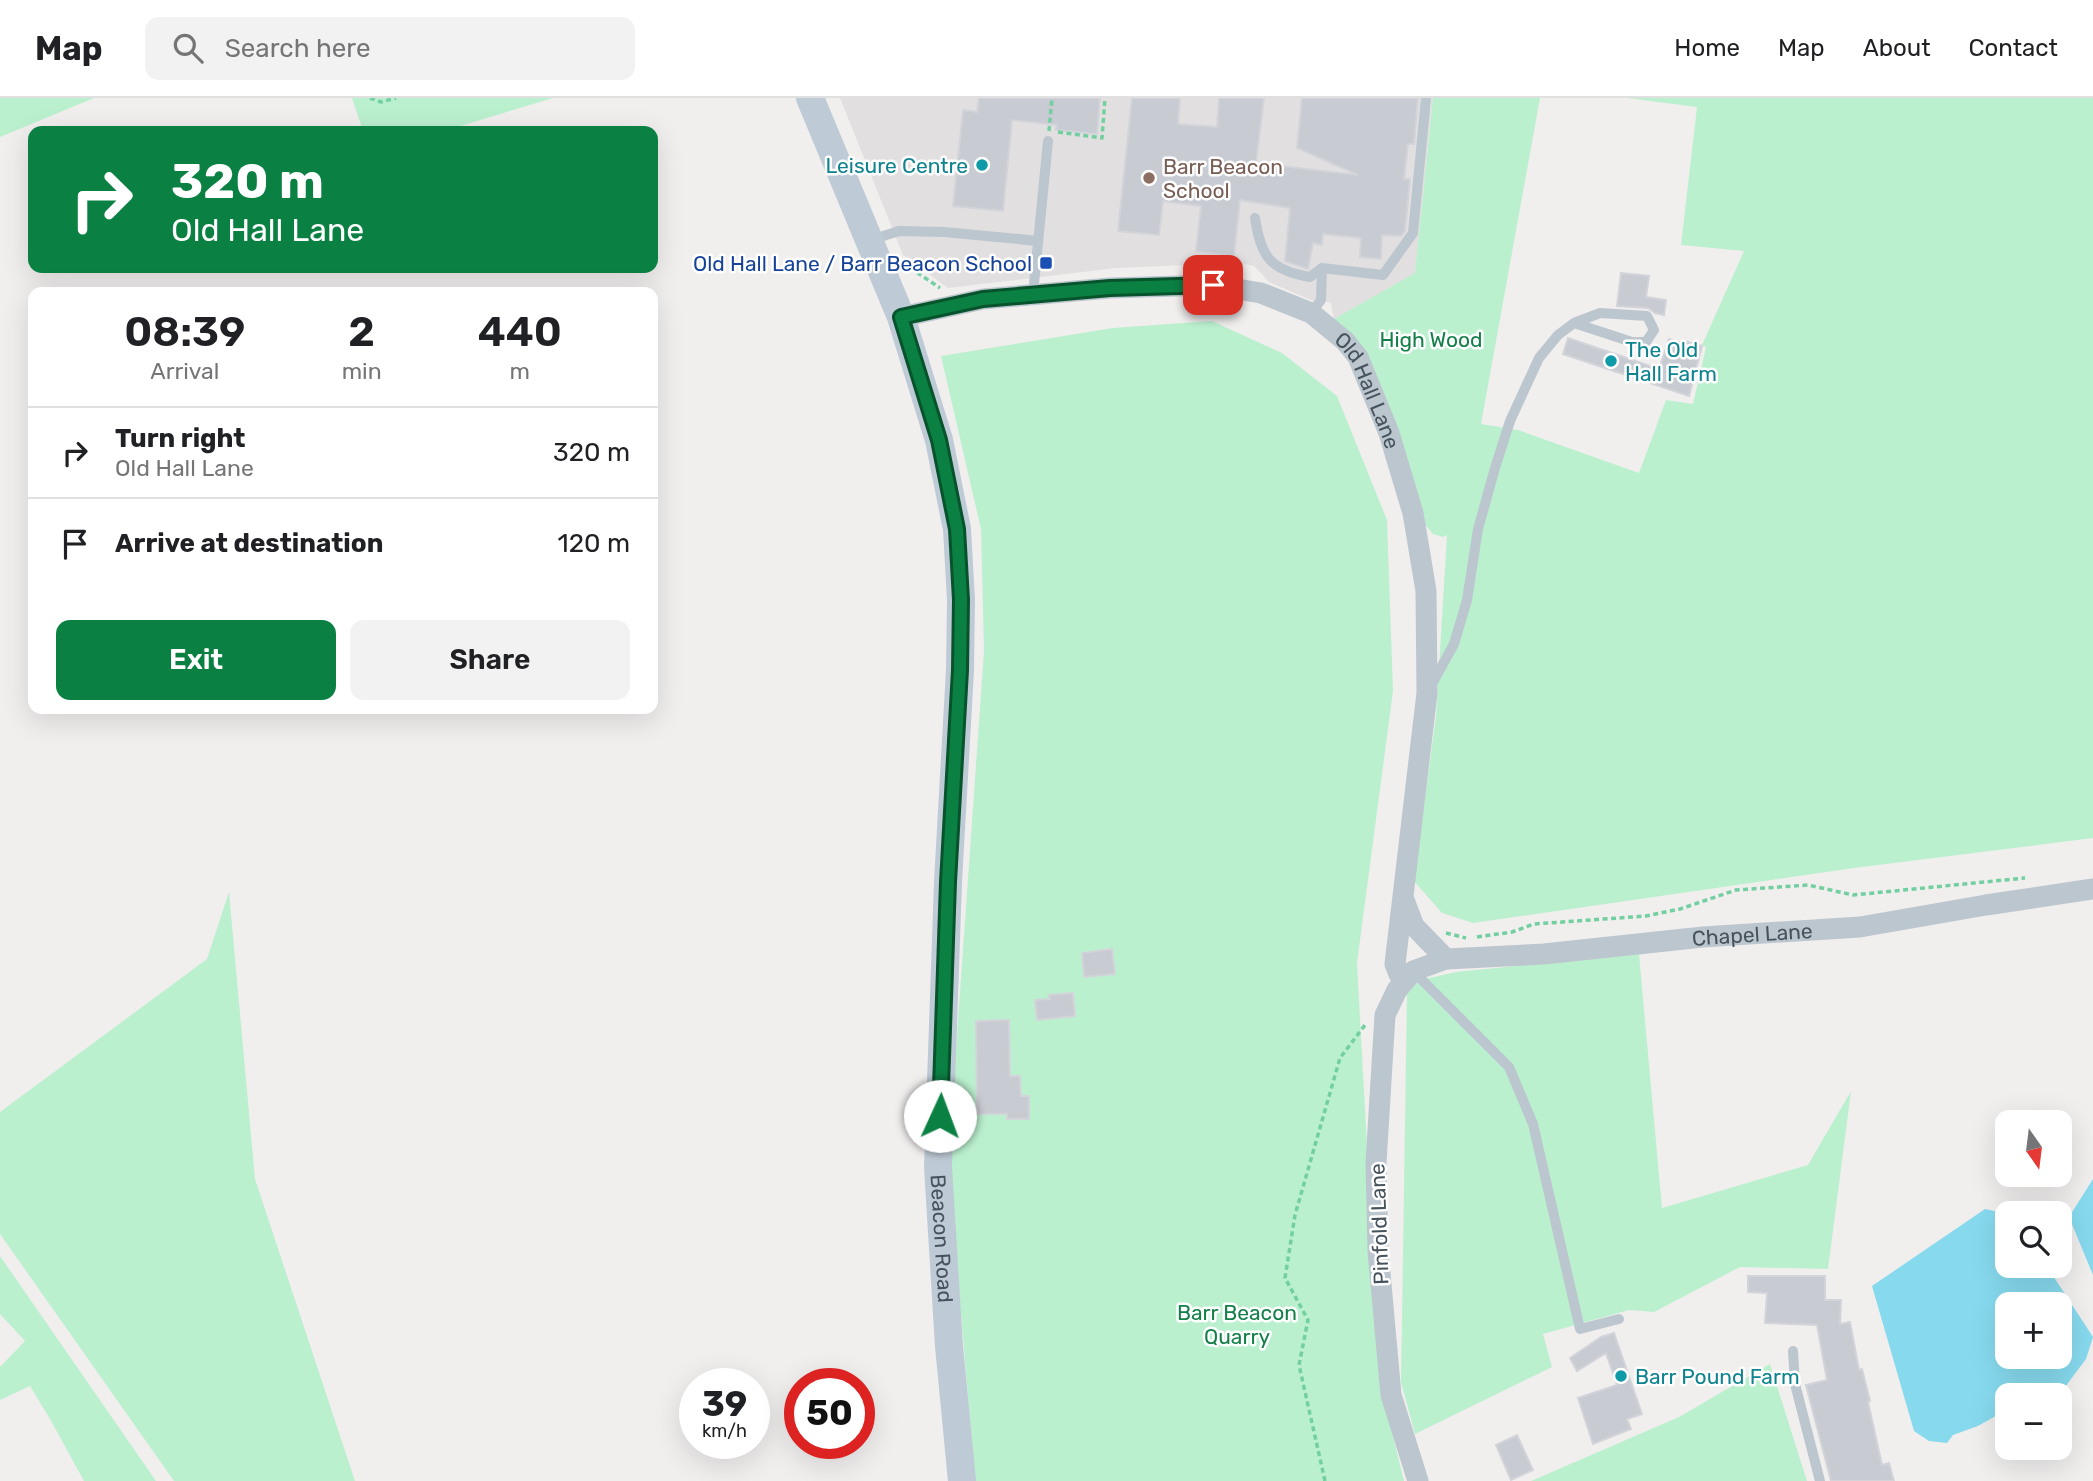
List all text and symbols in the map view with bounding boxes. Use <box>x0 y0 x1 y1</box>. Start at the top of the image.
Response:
search box <box>145 17 635 80</box>
text: Map <box>35 29 103 68</box>
icon: search <box>169 29 207 67</box>
text: Search here <box>225 33 370 64</box>
text: Home <box>1674 34 1740 62</box>
text: Map <box>1778 34 1825 62</box>
text: About <box>1863 34 1931 62</box>
text: Contact <box>1969 34 2058 62</box>
text: 320 m <box>171 152 324 210</box>
place label: Leisure Centre <box>825 153 968 178</box>
icon: right <box>56 154 147 245</box>
place label: Barr Beacon School <box>1163 154 1283 203</box>
marker: Leisure Centre <box>974 157 990 173</box>
marker: Barr Beacon School <box>1141 170 1157 186</box>
text: Old Hall Lane <box>171 211 364 249</box>
place label: Old Hall Lane / Barr Beacon School <box>693 251 1032 276</box>
marker: Old Hall Lane / Barr Beacon School <box>1038 255 1054 271</box>
pin <box>1183 255 1243 315</box>
icon: arrive <box>1194 266 1232 304</box>
text: 08:39 <box>124 307 246 357</box>
text: 2 <box>348 307 375 357</box>
text: 440 <box>478 307 562 357</box>
street label: Old Hall Lane <box>1331 326 1405 452</box>
park label: High Wood <box>1379 327 1483 352</box>
place label: The Old Hall Farm <box>1625 337 1717 386</box>
marker: The Old Hall Farm <box>1603 353 1619 369</box>
text: Arrival <box>150 357 219 385</box>
text: min <box>342 357 382 385</box>
text: m <box>510 357 530 385</box>
text: Turn right <box>115 423 245 454</box>
icon: right <box>56 434 94 472</box>
text: 320 m <box>553 437 630 468</box>
text: Old Hall Lane <box>115 454 254 482</box>
icon: arrive <box>56 525 94 563</box>
text: Arrive at destination <box>115 528 383 559</box>
text: 120 m <box>558 528 630 559</box>
button: Exit <box>56 620 336 700</box>
button: Share <box>350 620 630 700</box>
street label: Chapel Lane <box>1691 918 1813 951</box>
position arrow <box>903 1079 977 1153</box>
north arrow <box>1995 1110 2072 1186</box>
map controls <box>1995 1110 2072 1460</box>
street label: Pinfold Lane <box>1364 1163 1394 1285</box>
street label: Beacon Road <box>926 1174 959 1304</box>
button: search <box>1995 1201 2072 1278</box>
button: + <box>1995 1292 2072 1369</box>
park label: Barr Beacon Quarry <box>1177 1300 1297 1349</box>
place label: Barr Pound Farm <box>1635 1364 1800 1389</box>
speed limit sign: 50 <box>784 1368 875 1459</box>
marker: Barr Pound Farm <box>1613 1368 1629 1384</box>
text: 39 <box>702 1383 747 1425</box>
button: − <box>1995 1383 2072 1460</box>
text: km/h <box>702 1420 747 1442</box>

